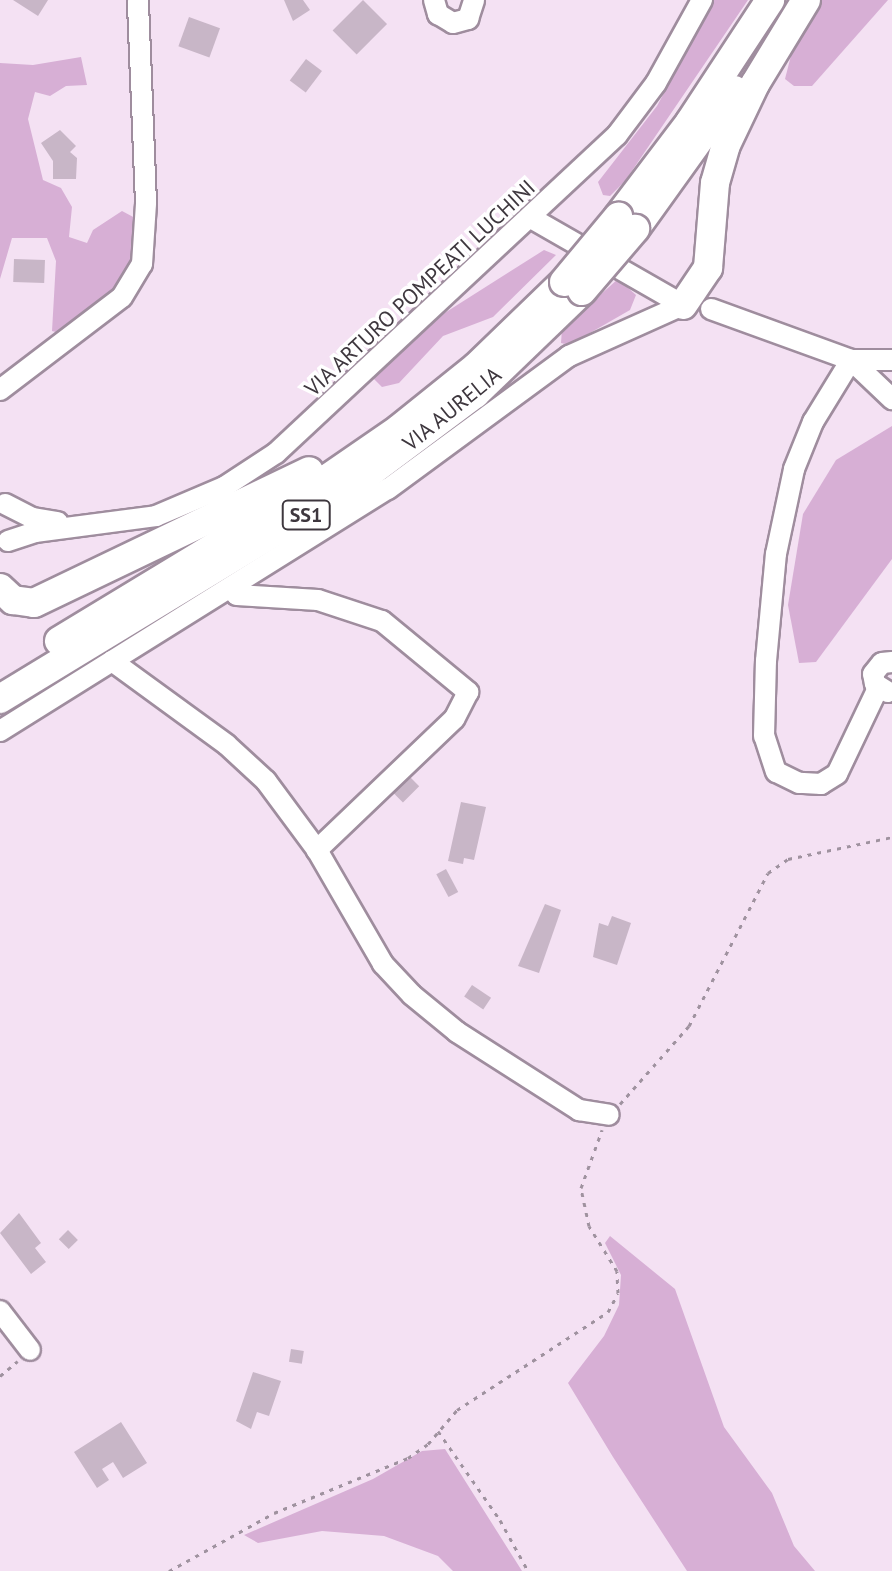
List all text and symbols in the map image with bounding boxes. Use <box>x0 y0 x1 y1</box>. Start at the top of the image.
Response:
street label: VIA ARTURO POMPEATI LUCHINI <box>299 174 541 402</box>
street label: VIA AURELIA <box>397 361 507 457</box>
road number: SS1 <box>280 499 332 531</box>

